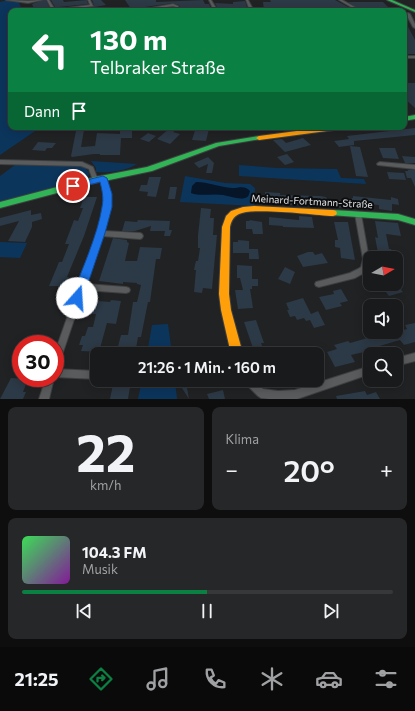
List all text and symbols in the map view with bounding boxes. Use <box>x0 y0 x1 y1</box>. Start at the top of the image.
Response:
text: 130 m <box>90 22 167 56</box>
icon: left <box>24 24 76 76</box>
text: Telbraker Straße <box>90 56 225 78</box>
icon: arrive <box>68 100 90 122</box>
text: Dann <box>24 102 60 120</box>
pin <box>56 169 90 203</box>
icon: arrive <box>62 175 84 197</box>
street label: Meinard-Fortmann-Straße <box>251 192 373 210</box>
north arrow <box>363 251 403 291</box>
map controls <box>363 251 403 387</box>
position arrow <box>56 277 98 319</box>
button: sound <box>363 299 403 339</box>
speed limit sign: 30 <box>12 335 64 387</box>
button: search <box>363 347 403 387</box>
text: 21:26 · 1 Min. · 160 m <box>138 358 276 376</box>
text: 22 <box>76 419 135 483</box>
text: Klima <box>226 431 259 447</box>
text: 20° <box>283 451 335 488</box>
text: − <box>226 456 238 483</box>
text: + <box>380 456 393 483</box>
text: km/h <box>90 477 122 493</box>
text: 104.3 FM <box>82 543 147 561</box>
text: Musik <box>82 561 118 577</box>
icon: previous <box>73 600 95 622</box>
icon: pause <box>196 600 218 622</box>
icon: next <box>320 600 342 622</box>
icon: directions <box>87 665 115 693</box>
icon: music <box>144 665 172 693</box>
icon: phone <box>201 665 229 693</box>
icon: climate <box>258 665 286 693</box>
icon: car <box>315 665 343 693</box>
icon: filters <box>372 665 400 693</box>
text: 21:25 <box>15 668 58 690</box>

